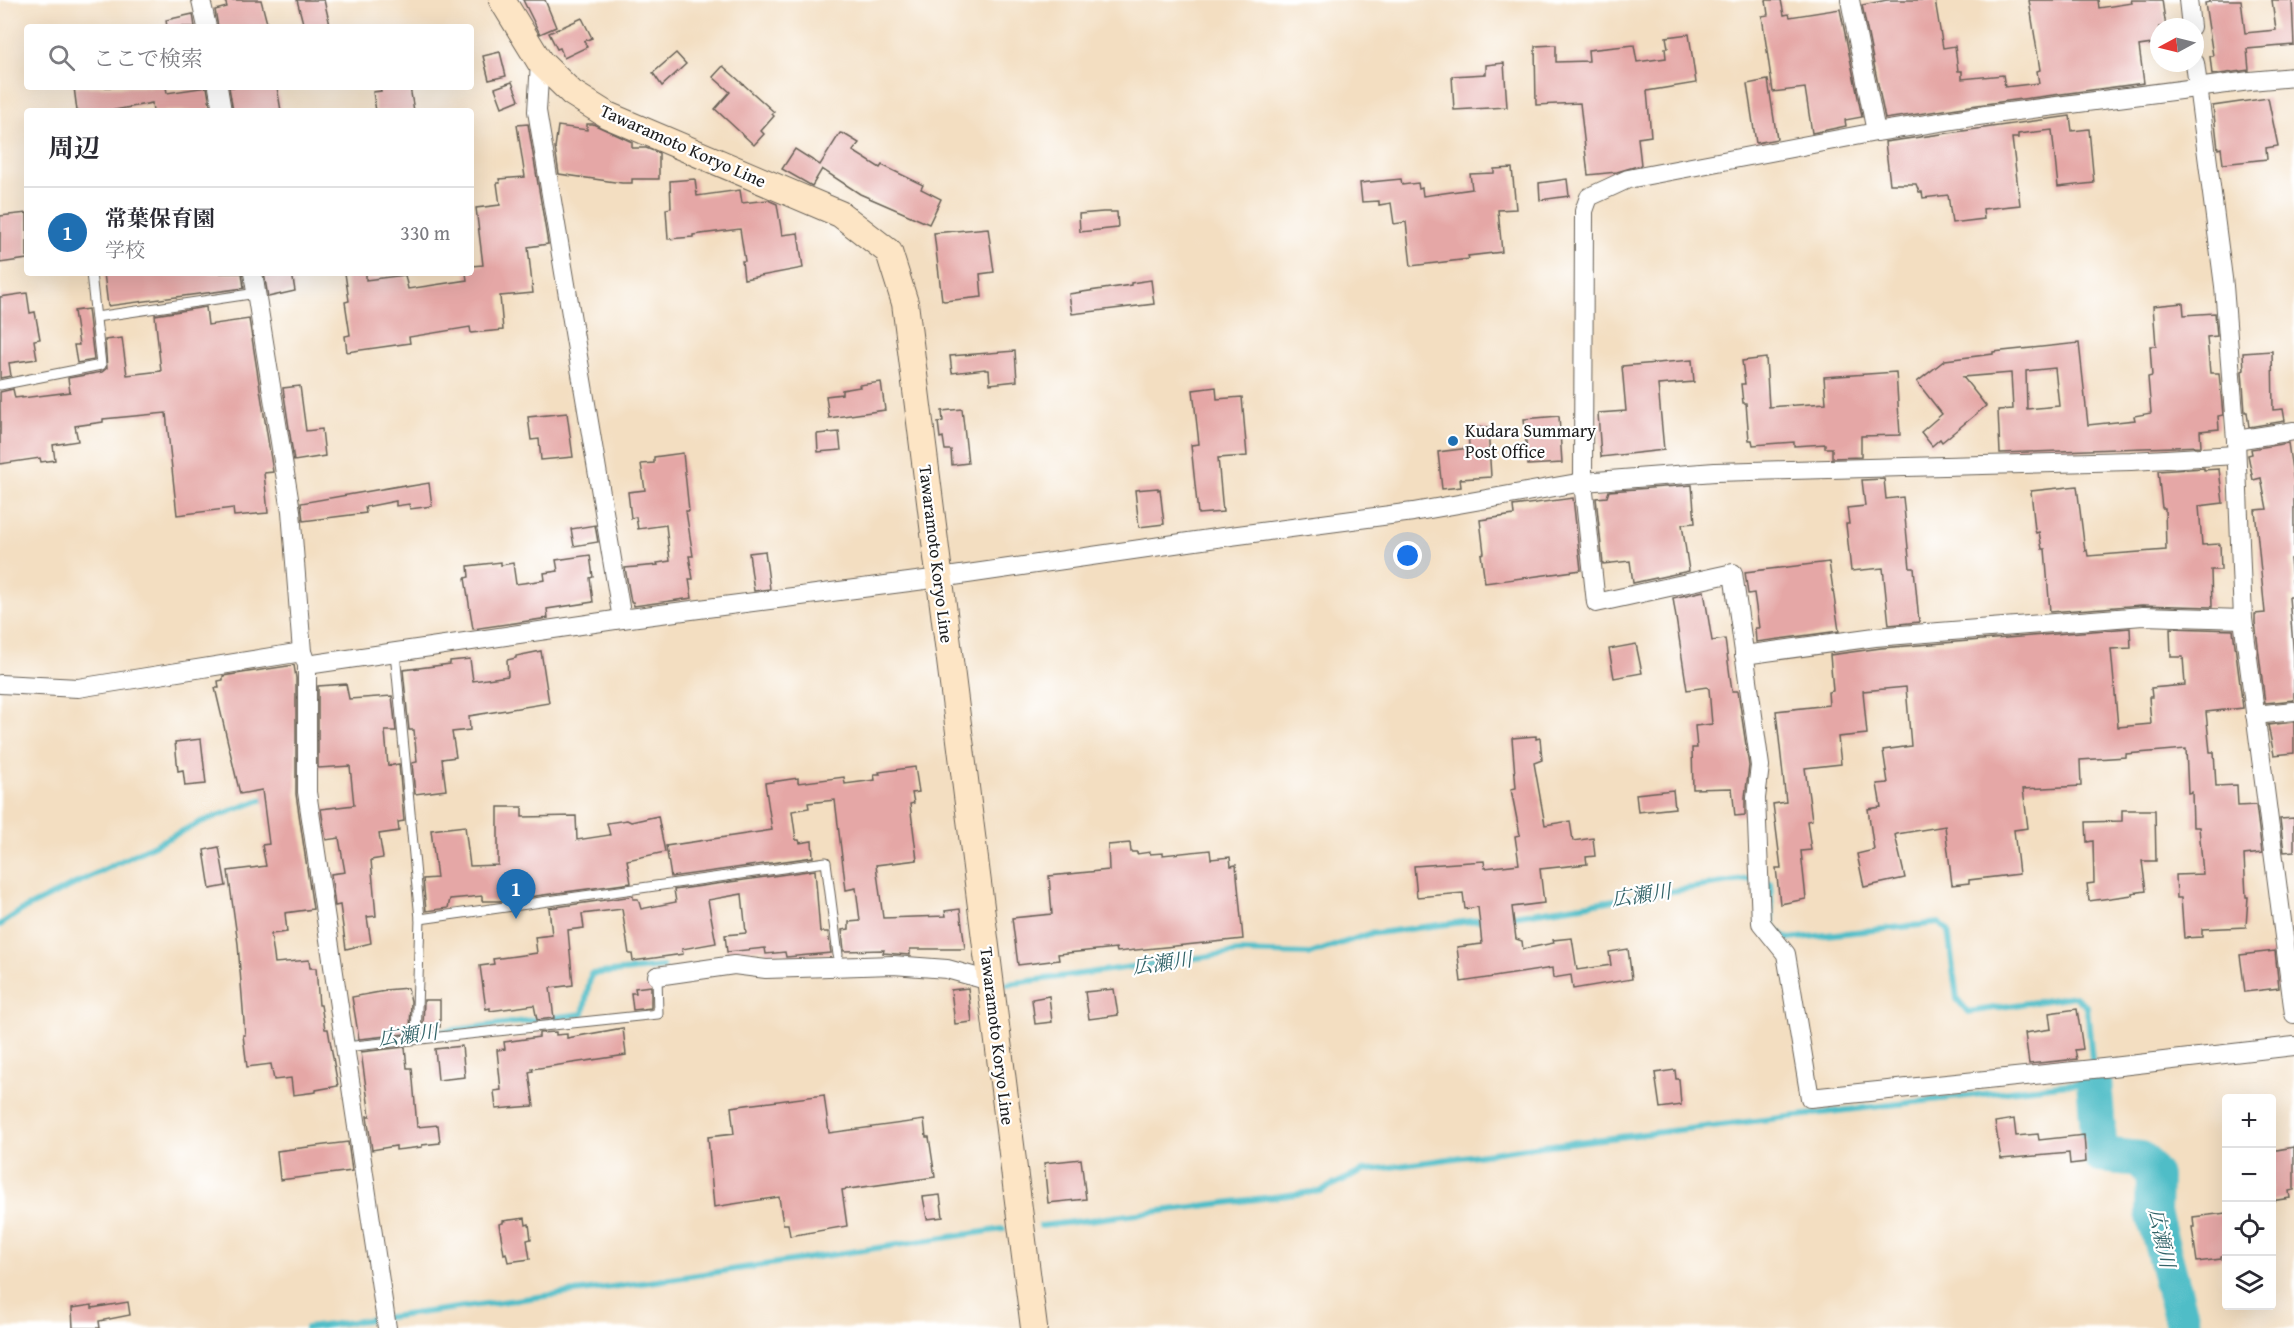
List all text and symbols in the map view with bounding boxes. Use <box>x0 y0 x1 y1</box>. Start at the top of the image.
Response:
north arrow <box>2150 18 2204 72</box>
search box <box>24 24 474 90</box>
icon: search <box>45 41 78 74</box>
text: ここで検索 <box>93 42 203 74</box>
street label: Tawaramoto Koryo Line <box>596 97 771 194</box>
text: 周辺 <box>48 128 100 167</box>
text: 常葉保育園 <box>105 202 215 234</box>
text: 1 <box>62 218 73 247</box>
text: 330 m <box>400 218 450 247</box>
text: 学校 <box>105 235 145 264</box>
place label: Kudara Summary Post Office <box>1465 417 1596 465</box>
marker: Kudara Summary Post Office <box>1446 434 1460 448</box>
street label: Tawaramoto Koryo Line <box>912 463 961 645</box>
your location <box>1393 541 1422 570</box>
pin: 1 <box>496 870 536 919</box>
water label: 広瀬川 <box>1609 876 1675 913</box>
water label: 広瀬川 <box>1130 944 1196 981</box>
street label: Tawaramoto Koryo Line <box>973 945 1022 1127</box>
water label: 広瀬川 <box>376 1016 441 1053</box>
map controls <box>2222 1094 2276 1310</box>
button: + <box>2222 1094 2276 1148</box>
button: − <box>2222 1148 2276 1202</box>
button: locate <box>2222 1202 2276 1256</box>
water label: 広瀬川 <box>2142 1206 2183 1272</box>
button: layers <box>2222 1256 2276 1310</box>

